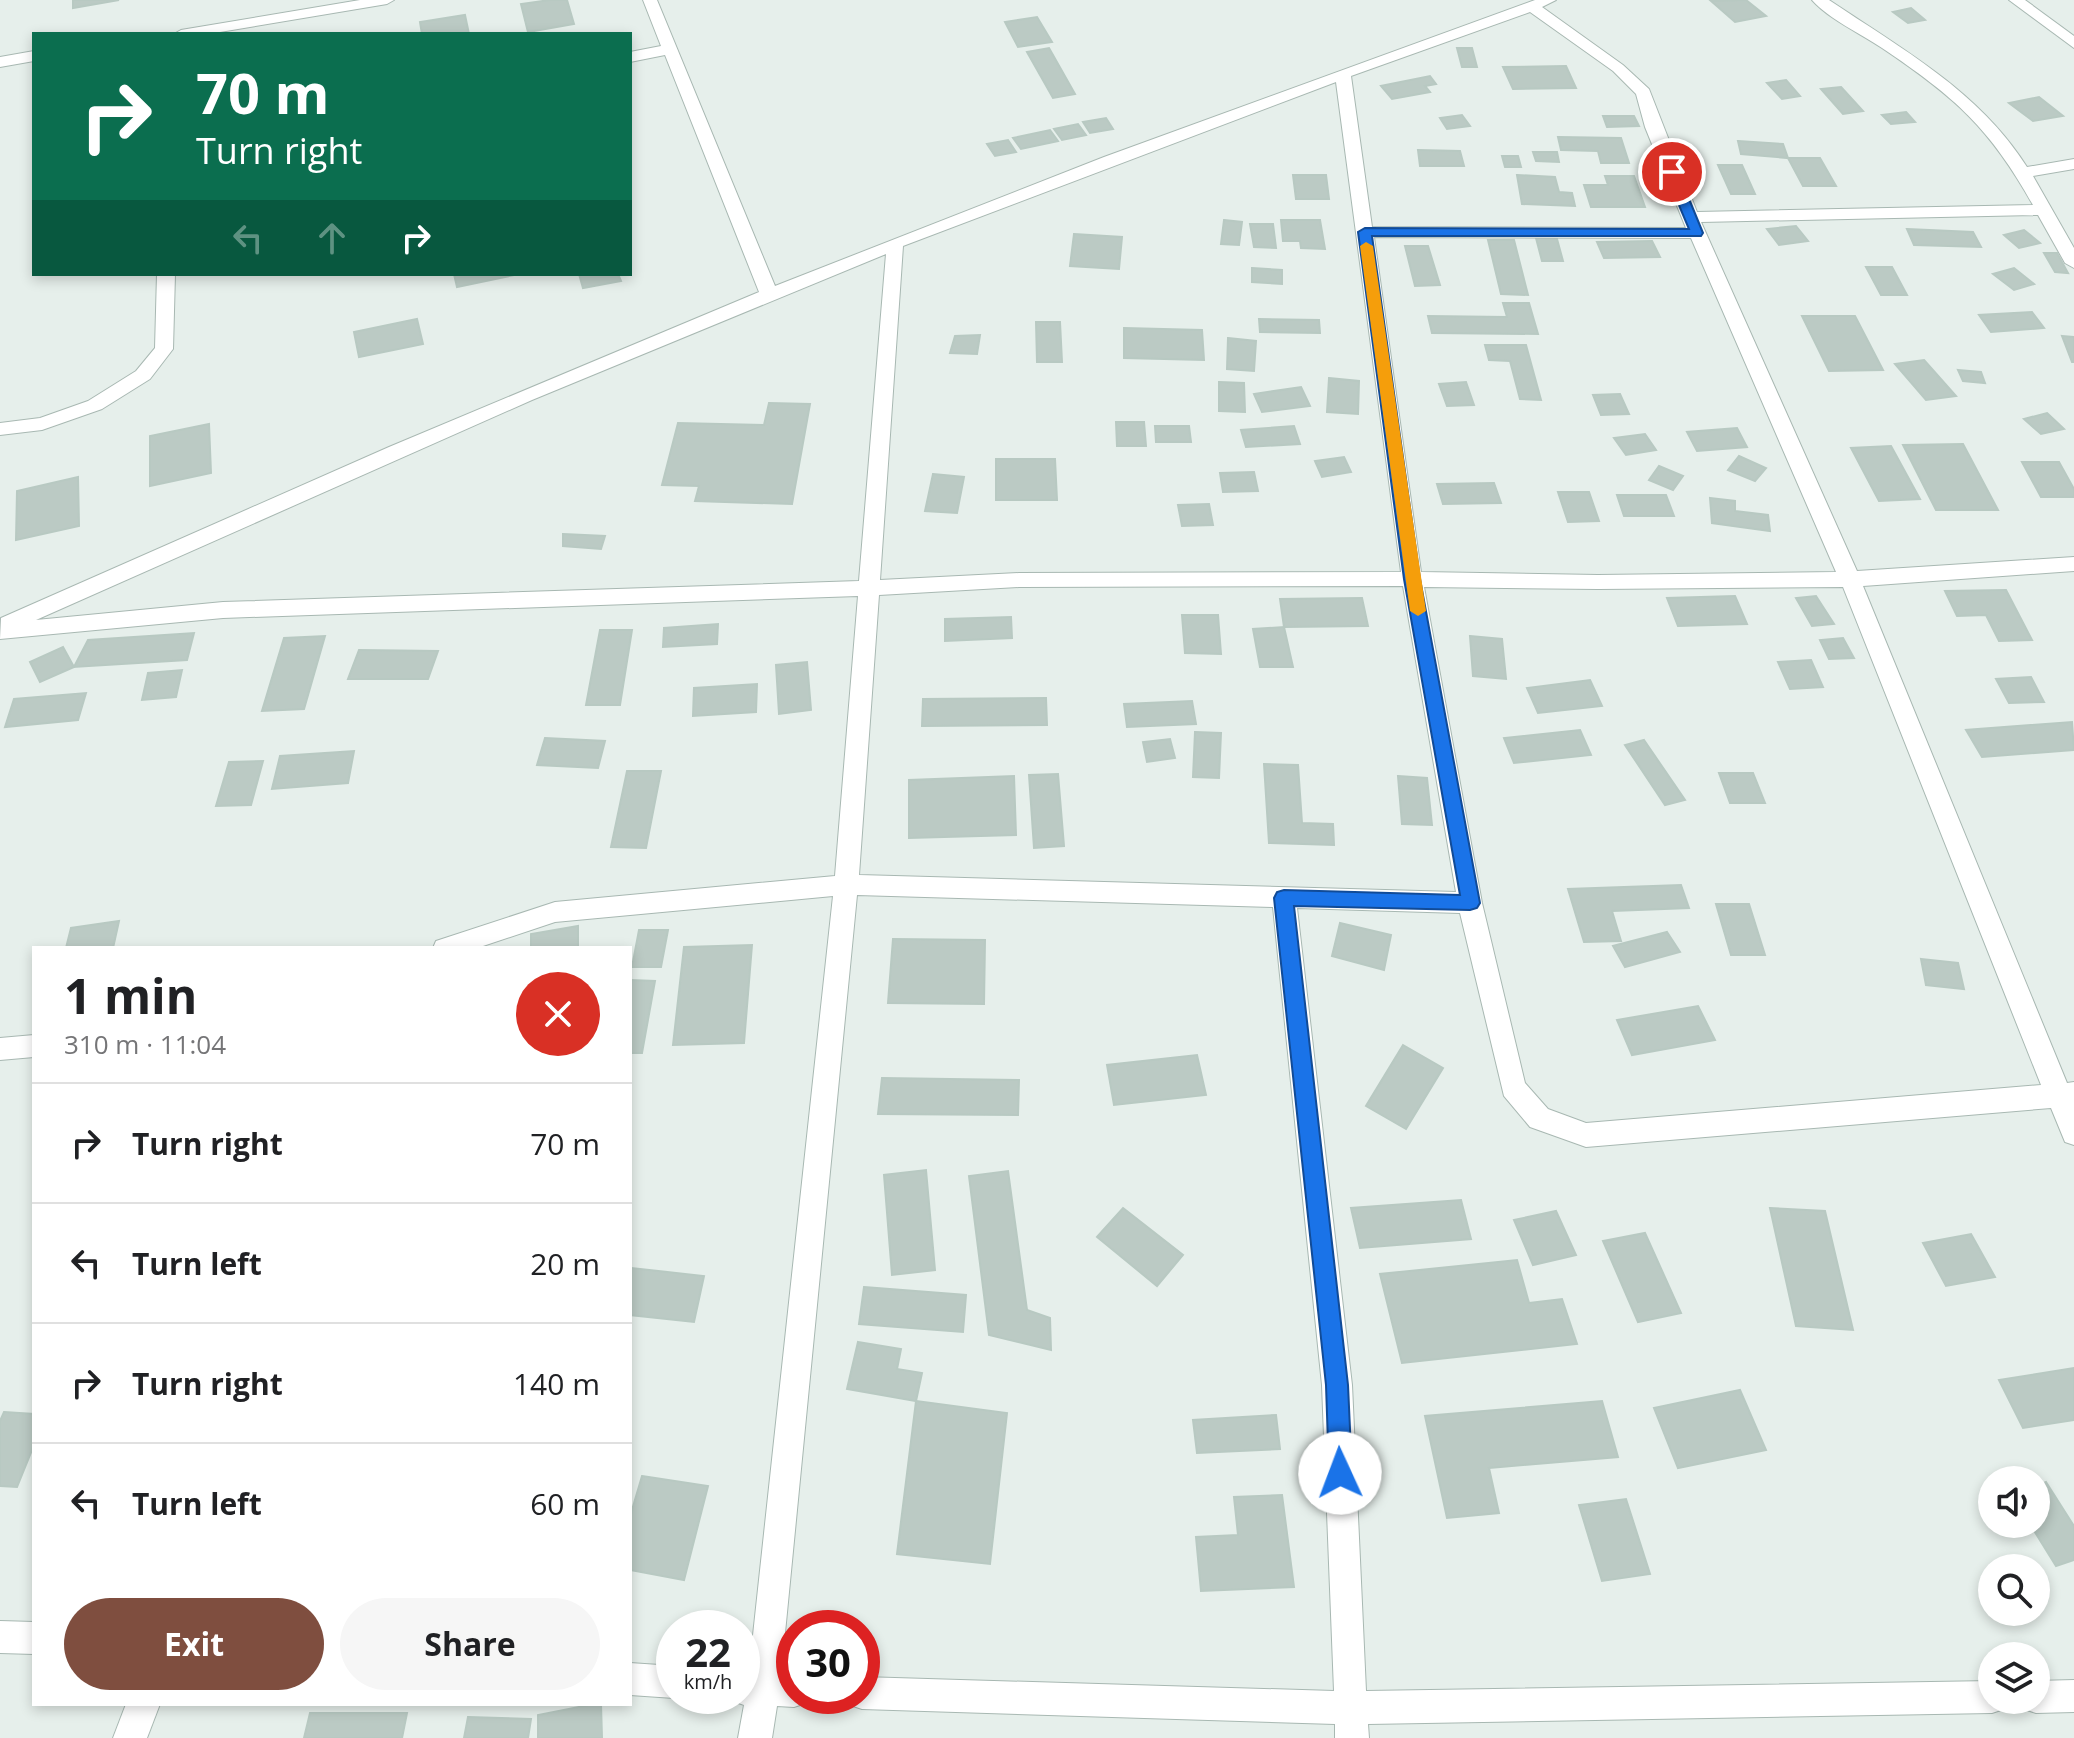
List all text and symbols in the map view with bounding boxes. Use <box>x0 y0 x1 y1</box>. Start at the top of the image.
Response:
text: 70 m <box>196 54 330 130</box>
icon: right <box>64 64 168 168</box>
text: Turn right <box>196 126 362 175</box>
pin <box>1638 138 1706 206</box>
icon: arrive <box>1650 150 1694 194</box>
icon: left <box>226 216 270 260</box>
icon: ahead <box>310 216 354 260</box>
icon: right <box>394 216 438 260</box>
text: 1 min <box>64 963 197 1028</box>
button: close <box>516 972 600 1056</box>
text: 310 m · 11:04 <box>64 1026 226 1062</box>
icon: right <box>64 1121 108 1165</box>
text: Turn right <box>132 1123 283 1164</box>
text: 70 m <box>530 1123 600 1164</box>
icon: left <box>64 1241 108 1285</box>
text: Turn left <box>132 1243 262 1284</box>
text: 20 m <box>530 1243 600 1284</box>
icon: right <box>64 1361 108 1405</box>
text: Turn right <box>132 1363 283 1404</box>
text: 140 m <box>513 1363 600 1404</box>
position arrow <box>1298 1431 1382 1515</box>
map controls <box>1978 1466 2050 1714</box>
button: sound <box>1978 1466 2050 1538</box>
icon: left <box>64 1481 108 1525</box>
text: Turn left <box>132 1483 262 1524</box>
text: 60 m <box>530 1483 600 1524</box>
button: search <box>1978 1554 2050 1626</box>
button: Exit <box>64 1598 324 1690</box>
button: Share <box>340 1598 600 1690</box>
speed limit sign: 30 <box>776 1610 880 1714</box>
text: 22 <box>685 1624 731 1679</box>
button: layers <box>1978 1642 2050 1714</box>
text: km/h <box>684 1668 732 1695</box>

